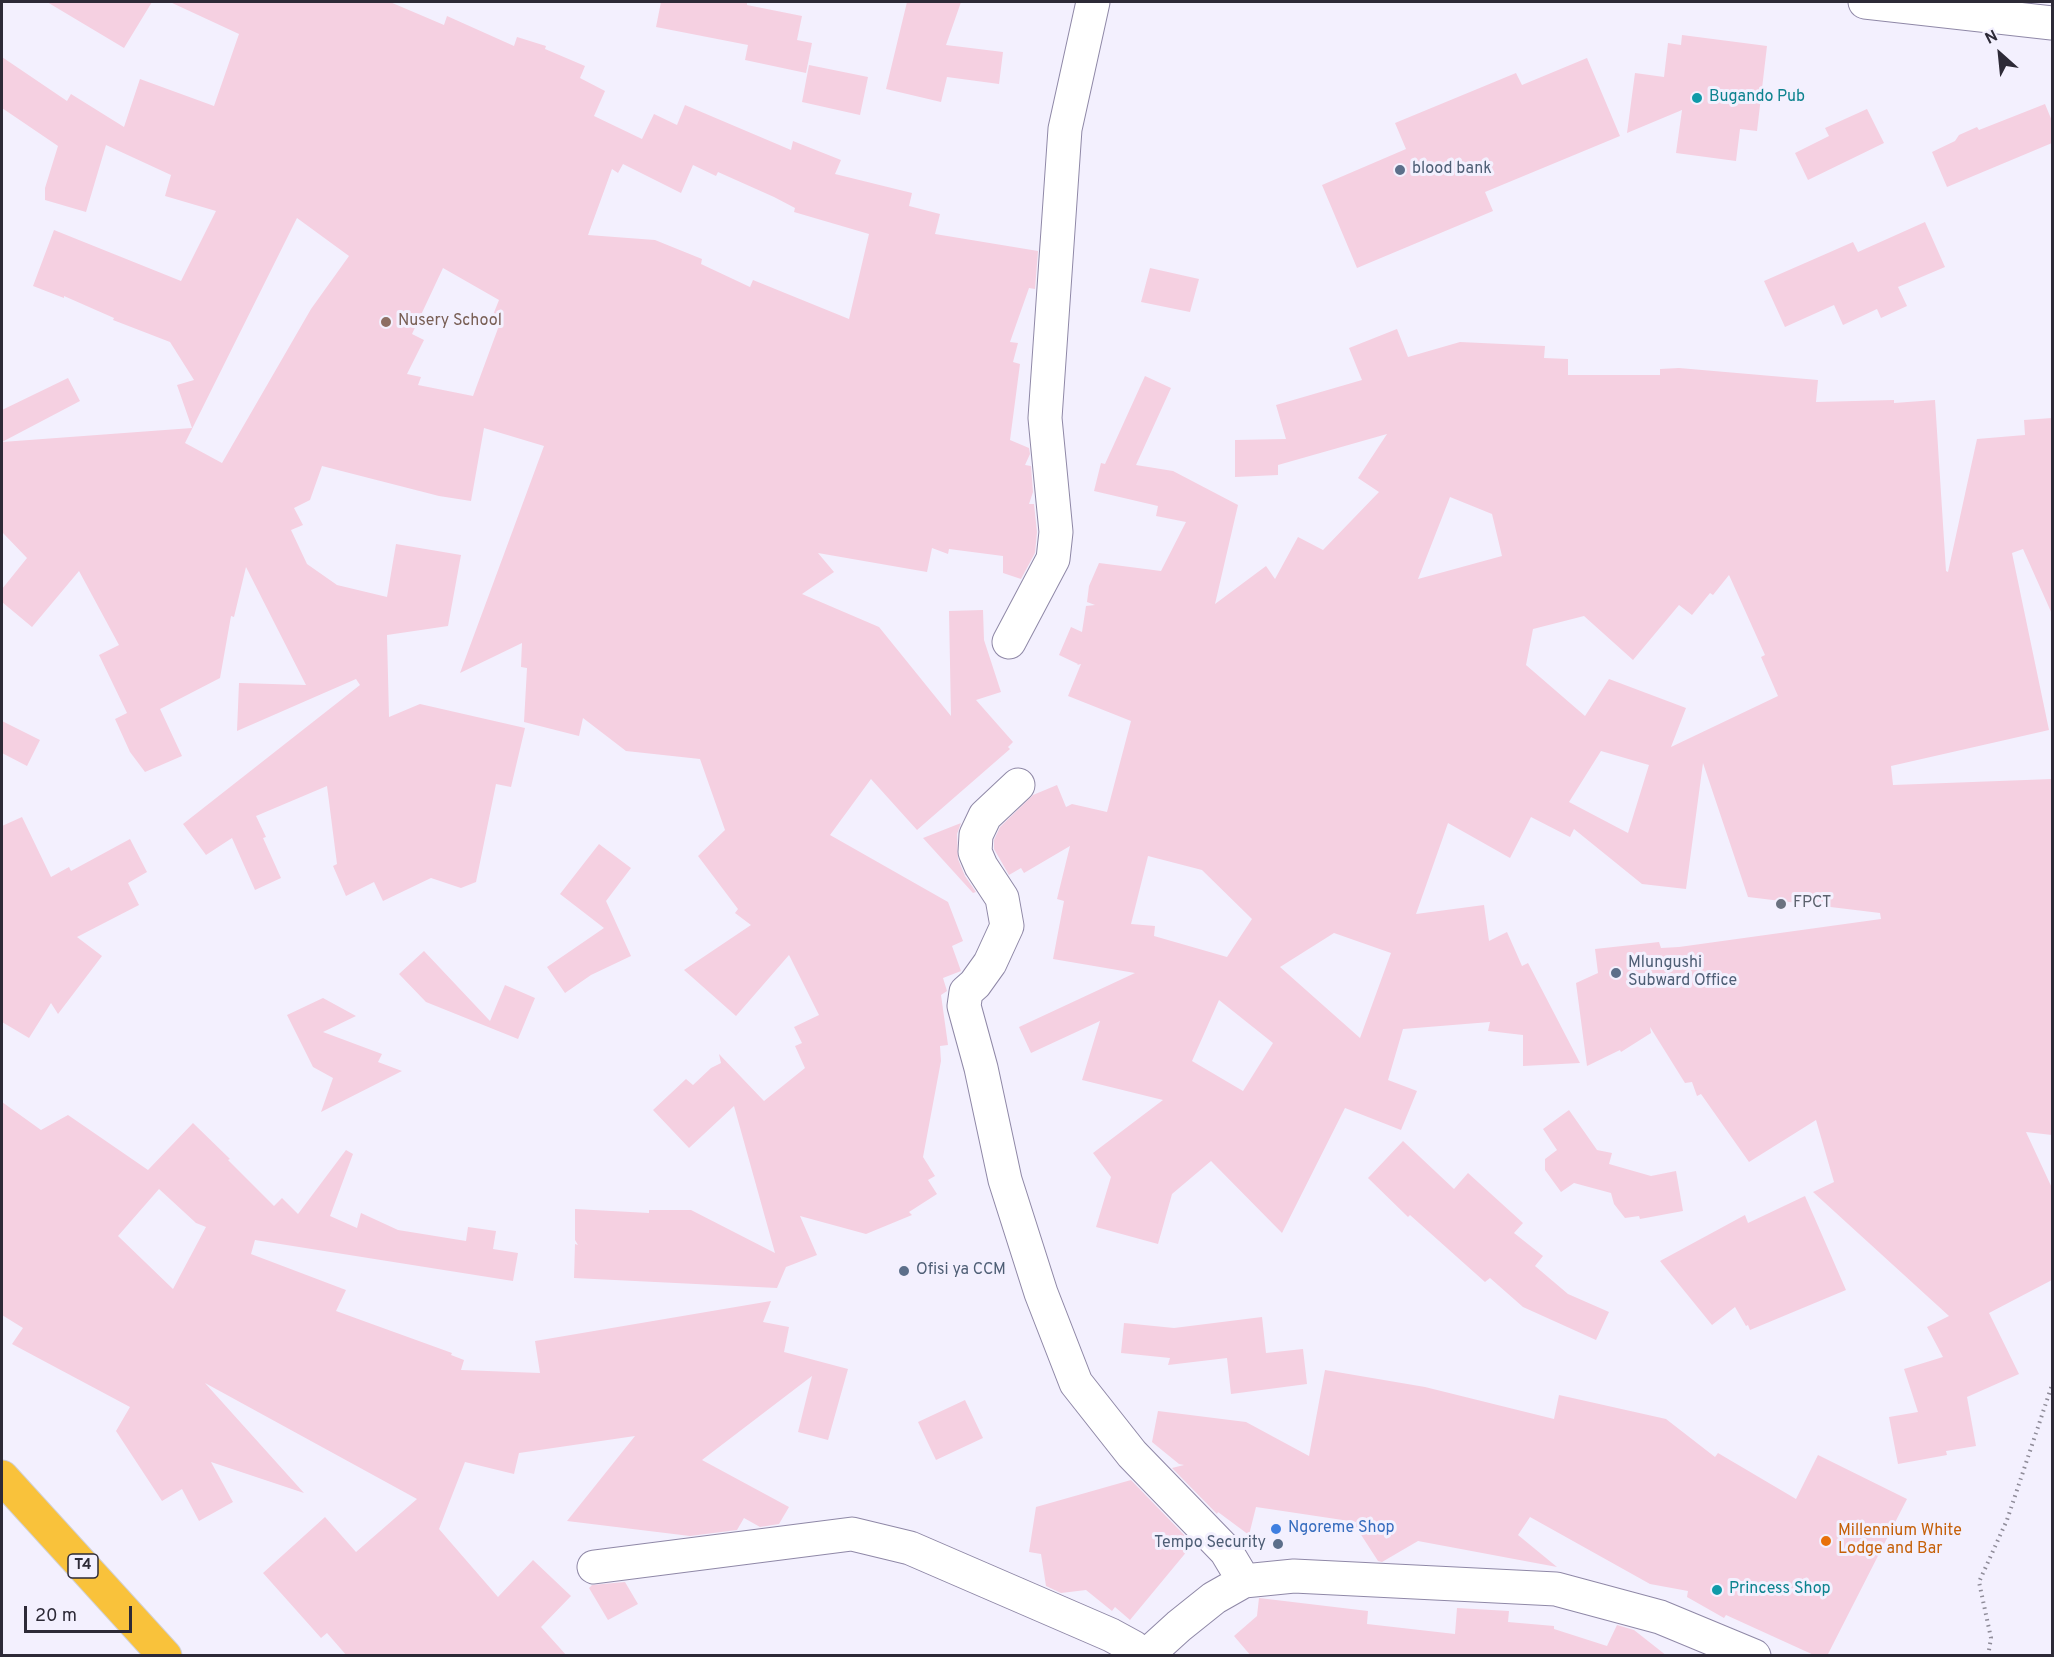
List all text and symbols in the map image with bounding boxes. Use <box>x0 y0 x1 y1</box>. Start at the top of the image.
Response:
north arrow <box>1970 24 2030 84</box>
text: N <box>1982 26 2001 49</box>
place label: Bugando Pub <box>1709 88 1805 108</box>
marker: Bugando Pub <box>1690 91 1704 105</box>
place label: blood bank <box>1412 160 1492 180</box>
marker: blood bank <box>1393 163 1407 177</box>
place label: Nusery School <box>398 312 502 332</box>
marker: Nusery School <box>379 315 393 329</box>
place label: FPCT <box>1793 894 1831 914</box>
marker: FPCT <box>1774 897 1788 911</box>
place label: Mlungushi Subward Office <box>1628 954 1737 992</box>
marker: Mlungushi Subward Office <box>1609 966 1623 980</box>
place label: Ofisi ya CCM <box>916 1261 1006 1281</box>
marker: Ofisi ya CCM <box>897 1264 911 1278</box>
place label: Ngoreme Shop <box>1288 1519 1395 1539</box>
marker: Ngoreme Shop <box>1269 1522 1283 1536</box>
place label: Millennium White Lodge and Bar <box>1838 1522 1962 1560</box>
place label: Tempo Security <box>1154 1534 1266 1554</box>
marker: Millennium White Lodge and Bar <box>1819 1534 1833 1548</box>
marker: Tempo Security <box>1271 1537 1285 1551</box>
road number: T4 <box>68 1554 98 1578</box>
place label: Princess Shop <box>1729 1580 1831 1600</box>
marker: Princess Shop <box>1710 1583 1724 1597</box>
scale bar <box>27 1594 135 1632</box>
text: 20 m <box>35 1605 77 1628</box>

